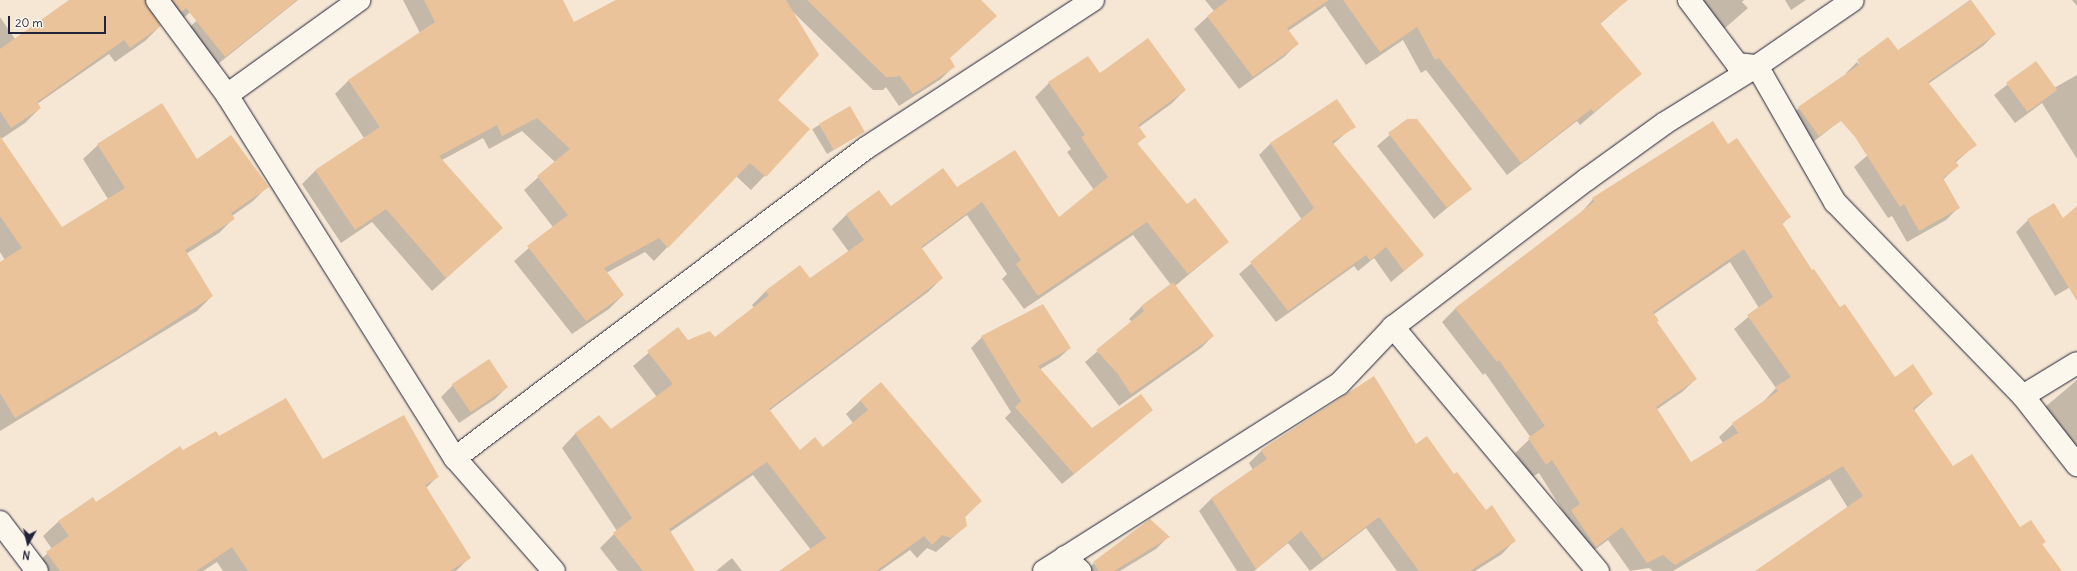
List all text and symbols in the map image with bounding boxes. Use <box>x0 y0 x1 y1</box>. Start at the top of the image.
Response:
scale bar <box>10 8 108 34</box>
text: 20 m <box>15 15 43 30</box>
north arrow <box>8 523 48 563</box>
text: N <box>22 547 31 562</box>

